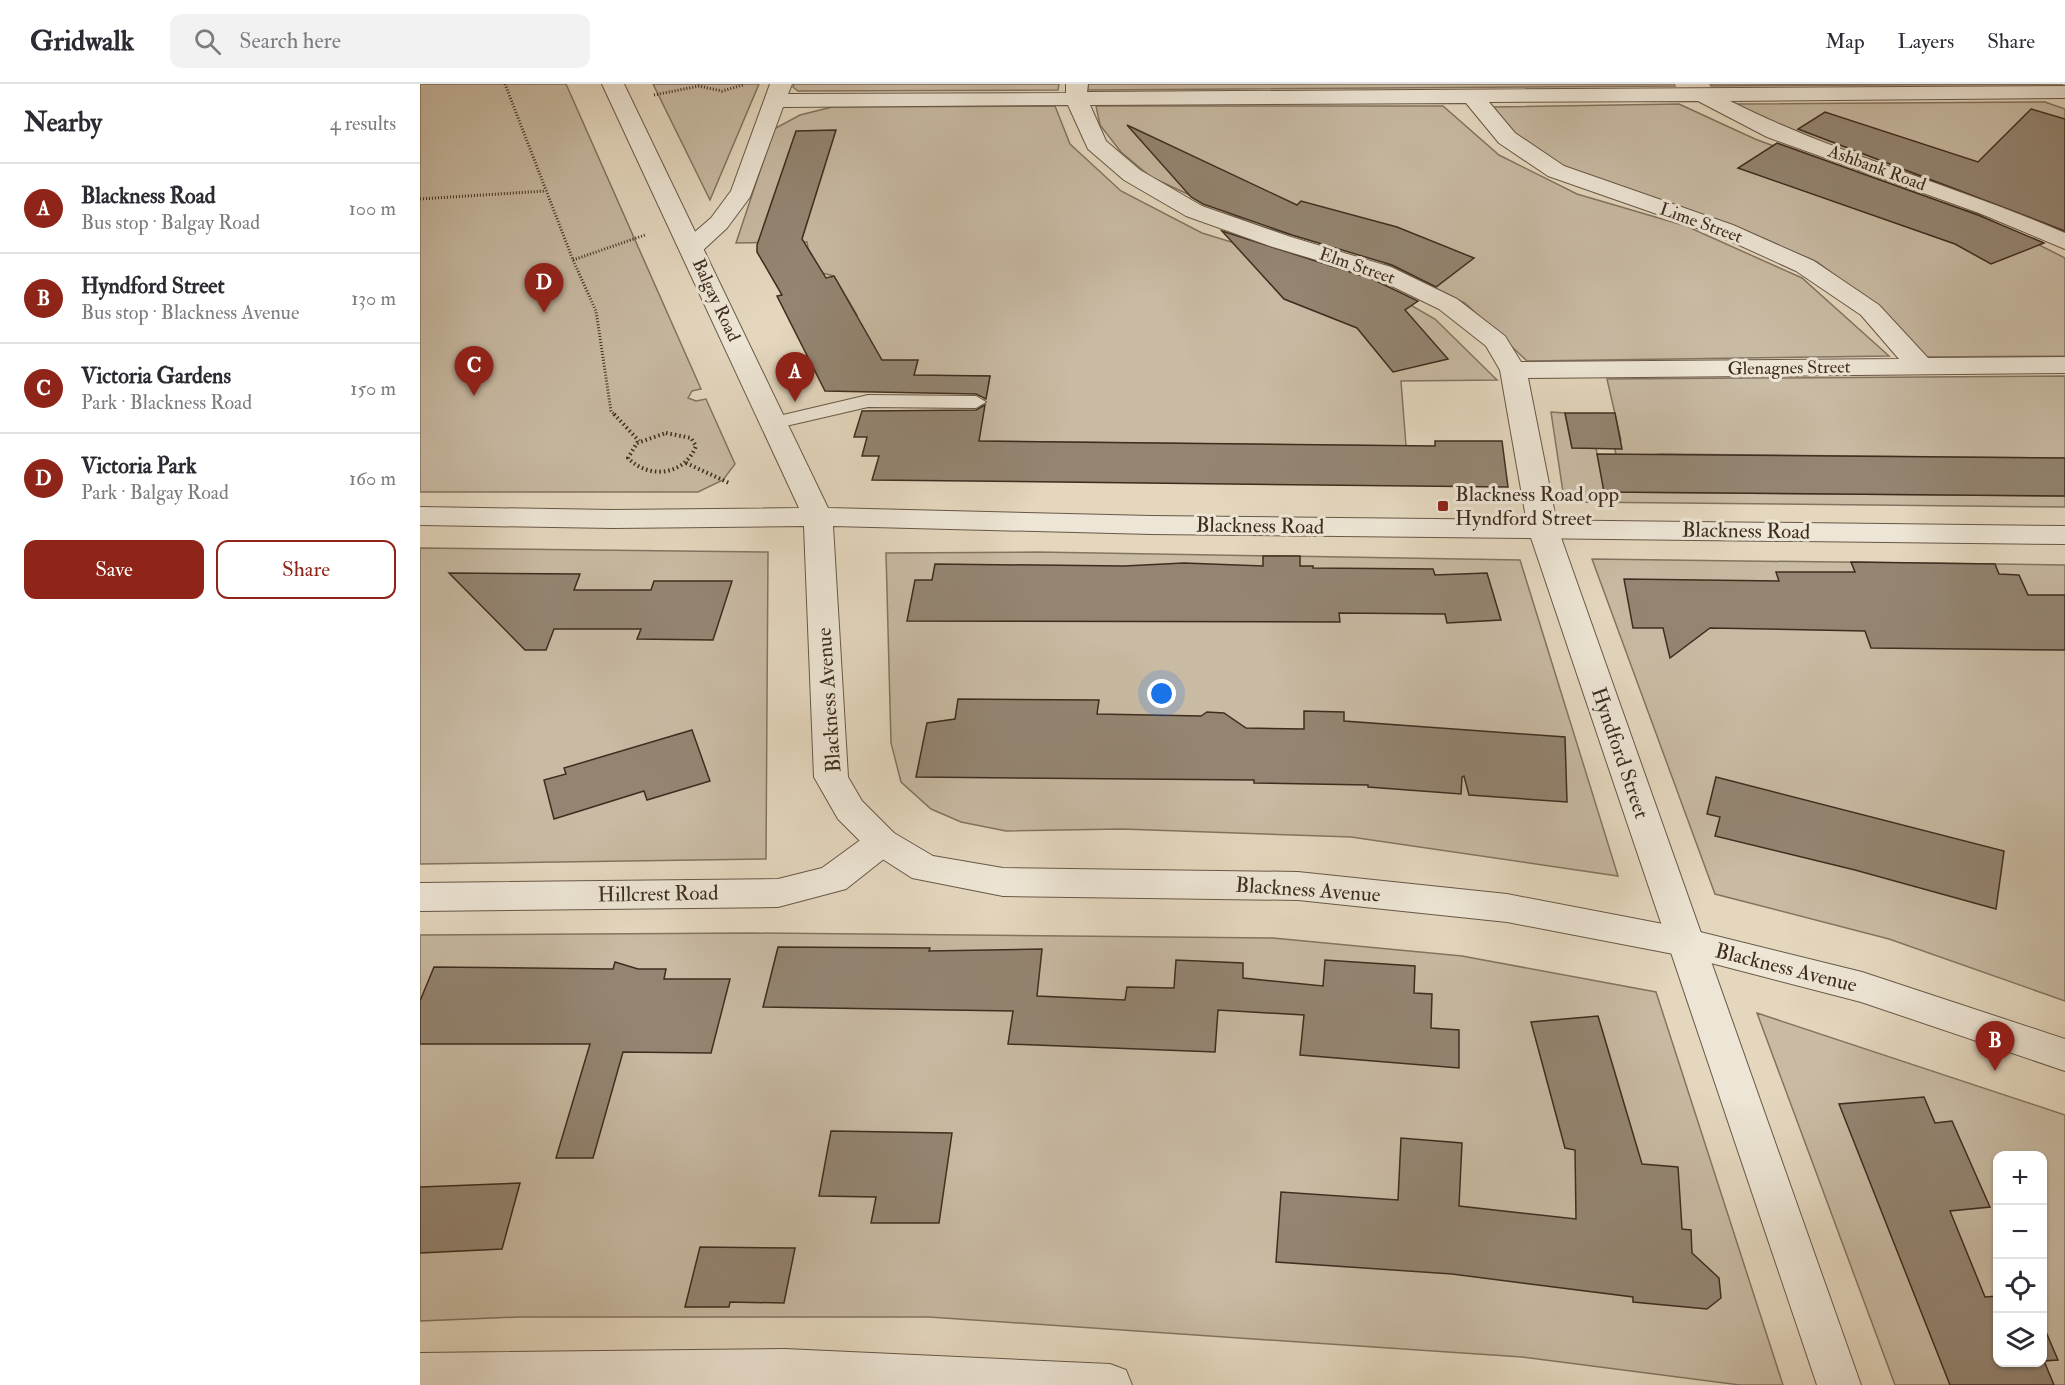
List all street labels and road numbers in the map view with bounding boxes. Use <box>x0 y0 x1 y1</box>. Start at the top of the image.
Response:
street label: Ashbank Road <box>1824 139 1929 196</box>
street label: Lime Street <box>1656 197 1746 249</box>
street label: Elm Street <box>1316 242 1398 290</box>
street label: Balgay Road <box>687 255 745 345</box>
street label: Glenagnes Street <box>1727 355 1851 381</box>
street label: Blackness Road <box>1196 511 1325 541</box>
street label: Blackness Road <box>1682 516 1811 546</box>
street label: Blackness Avenue <box>810 626 848 773</box>
street label: Hyndford Street <box>1585 684 1655 822</box>
street label: Blackness Avenue <box>1235 871 1382 909</box>
street label: Hillcrest Road <box>597 879 719 909</box>
street label: Blackness Avenue <box>1712 937 1860 999</box>

